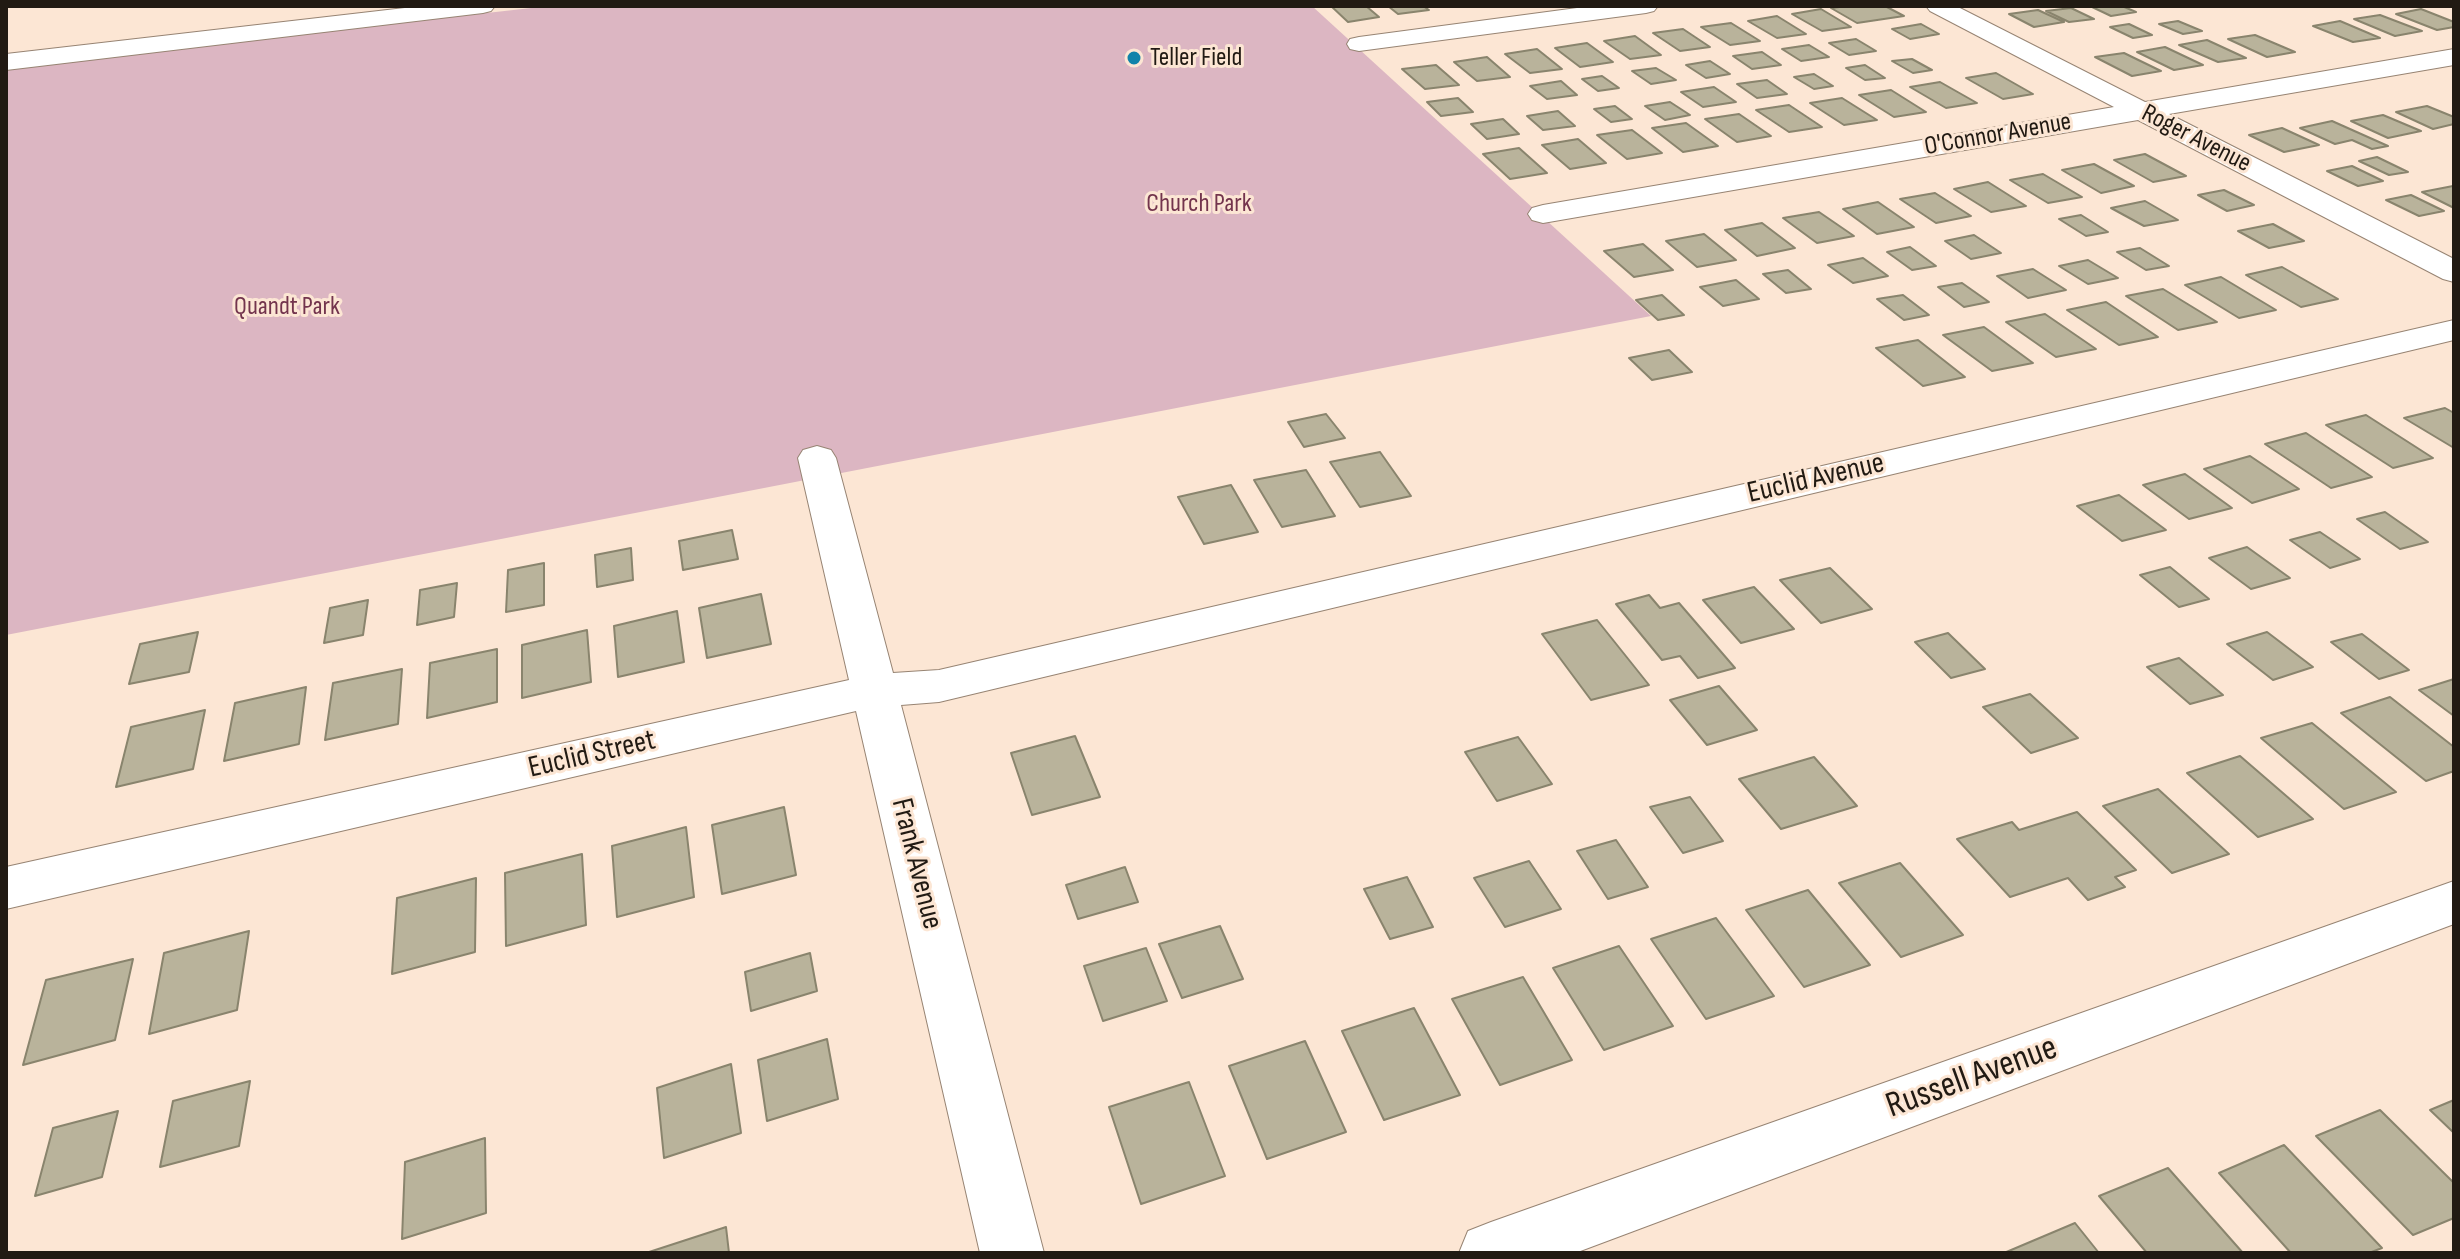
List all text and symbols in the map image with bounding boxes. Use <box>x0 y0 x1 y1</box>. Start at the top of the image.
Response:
place label: Teller Field <box>1150 42 1242 74</box>
marker: Teller Field <box>1125 49 1143 67</box>
street label: Roger Avenue <box>2136 98 2256 180</box>
street label: O'Connor Avenue <box>1922 107 2074 163</box>
park label: Church Park <box>1146 188 1252 220</box>
park label: Quandt Park <box>234 291 340 323</box>
street label: Euclid Avenue <box>1744 446 1888 512</box>
street label: Euclid Street <box>525 723 659 787</box>
street label: Frank Avenue <box>882 795 950 933</box>
street label: Russell Avenue <box>1881 1027 2063 1129</box>

